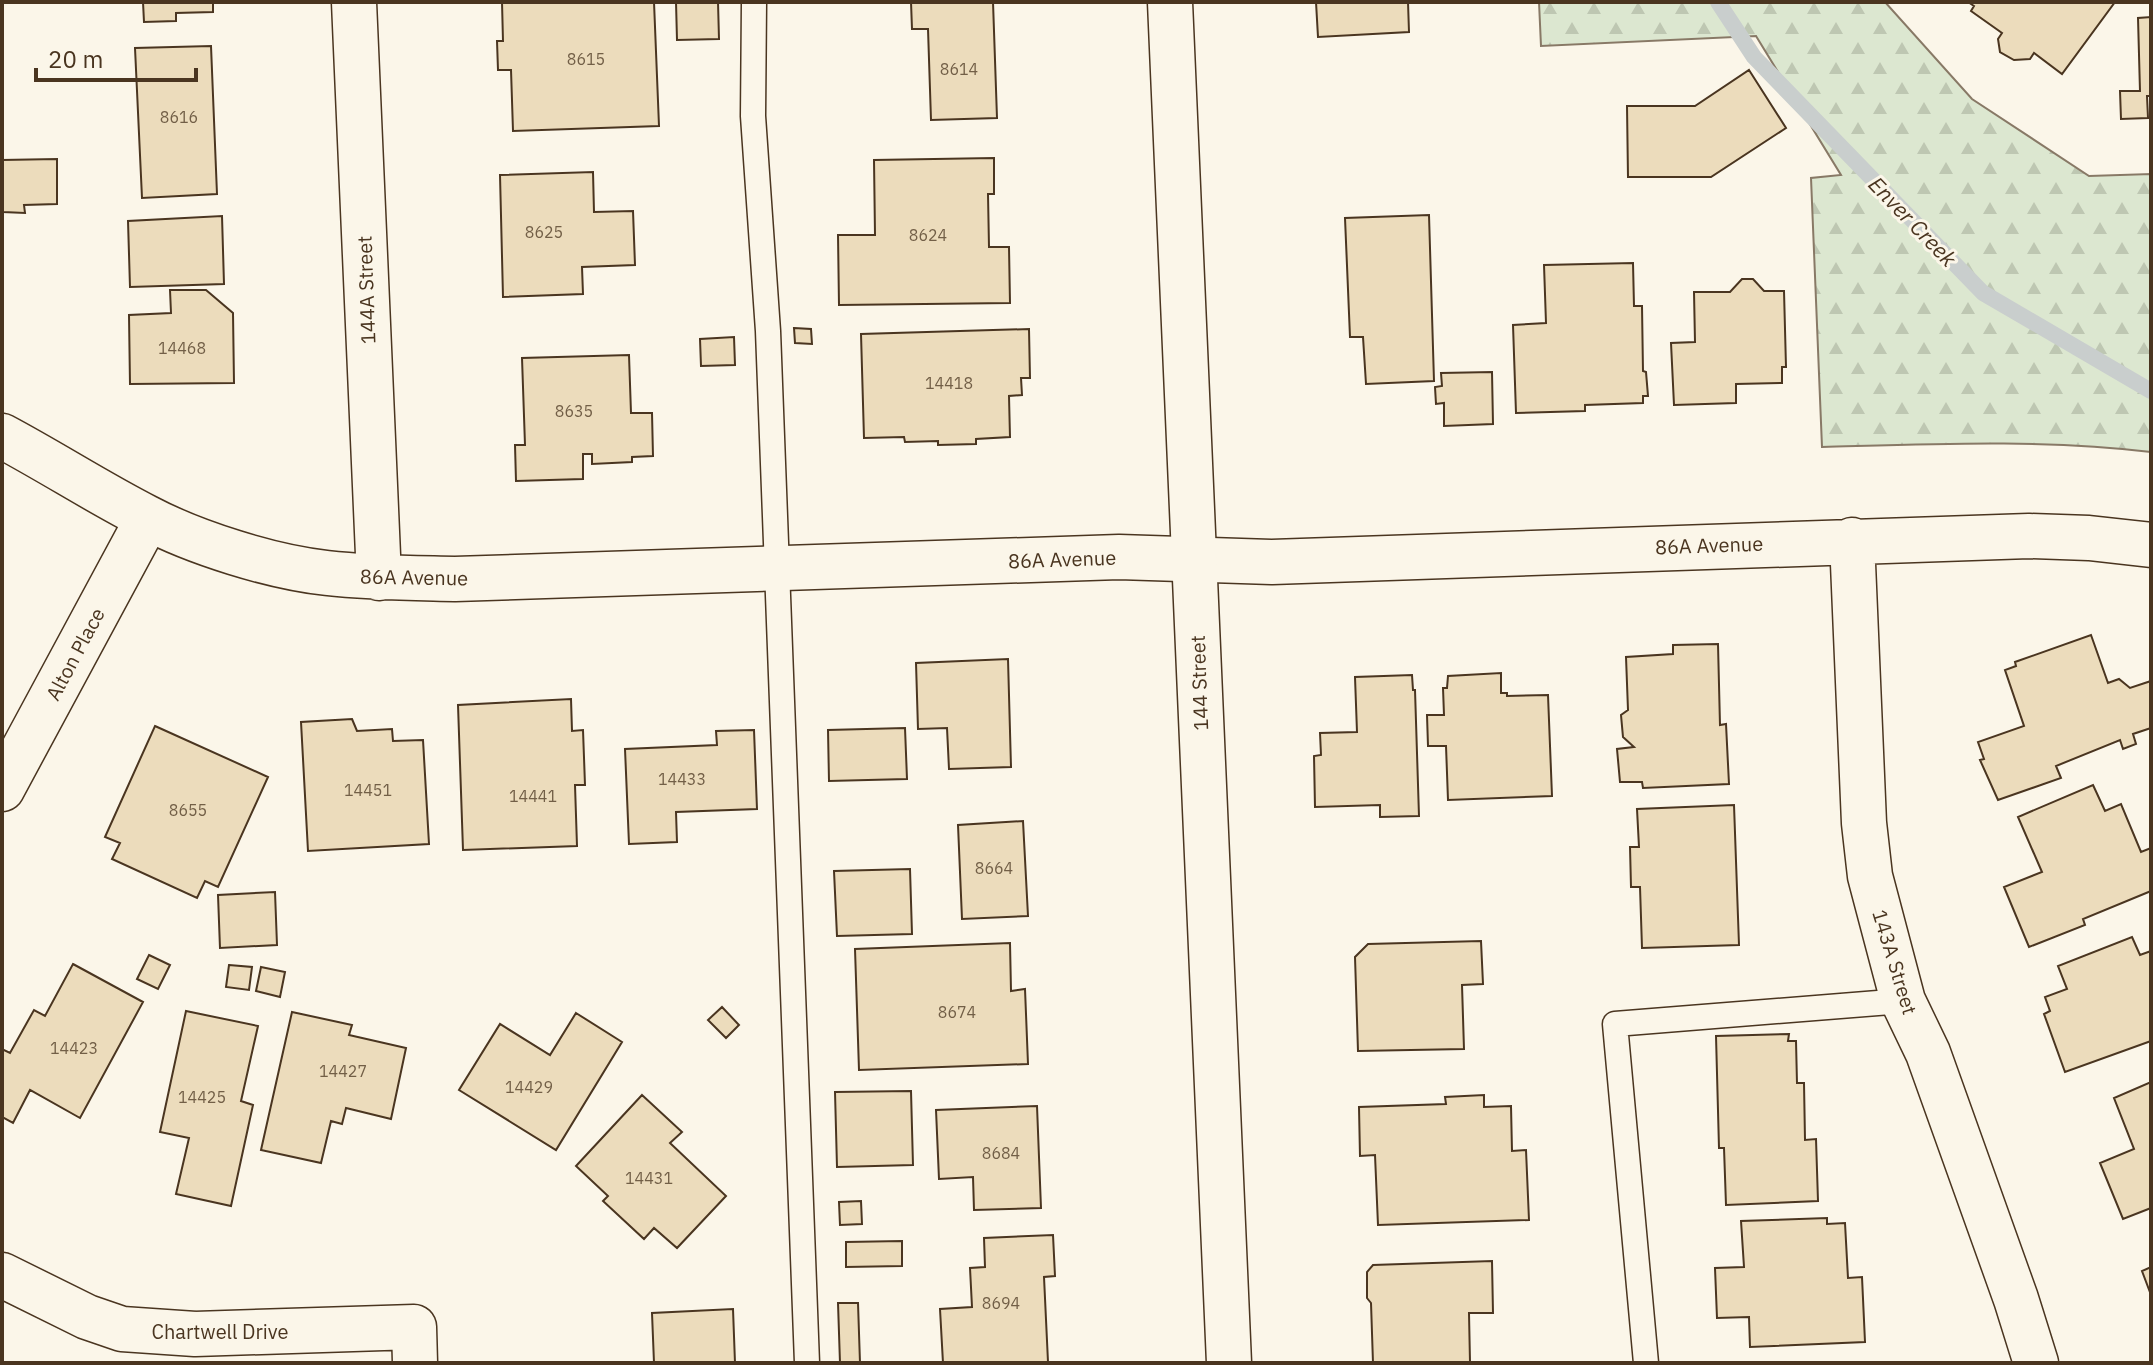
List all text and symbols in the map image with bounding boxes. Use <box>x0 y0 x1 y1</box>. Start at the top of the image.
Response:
scale bar <box>36 32 196 82</box>
text: 20 m <box>48 43 103 75</box>
house number: 8615 <box>567 49 605 69</box>
house number: 8614 <box>940 59 978 79</box>
house number: 8616 <box>160 107 198 127</box>
water label: Enver Creek <box>1863 170 1964 273</box>
house number: 8625 <box>525 222 563 242</box>
house number: 8624 <box>909 225 947 245</box>
street label: 144A Street <box>351 235 381 345</box>
house number: 14468 <box>158 338 206 358</box>
house number: 14418 <box>925 373 973 393</box>
house number: 8635 <box>555 401 593 421</box>
street label: 86A Avenue <box>1654 530 1764 560</box>
street label: 86A Avenue <box>1007 544 1117 574</box>
street label: 86A Avenue <box>360 563 468 591</box>
street label: Alton Place <box>39 603 111 705</box>
street label: 144 Street <box>1184 635 1214 731</box>
house number: 14433 <box>658 769 706 789</box>
house number: 14451 <box>344 780 392 800</box>
house number: 14441 <box>509 786 557 806</box>
house number: 8655 <box>169 800 207 820</box>
house number: 8664 <box>975 858 1013 878</box>
street label: 143A Street <box>1866 906 1924 1018</box>
house number: 8674 <box>938 1002 976 1022</box>
house number: 14423 <box>50 1038 98 1058</box>
house number: 14427 <box>319 1061 367 1081</box>
house number: 14429 <box>505 1077 553 1097</box>
house number: 14425 <box>178 1087 226 1107</box>
house number: 8684 <box>982 1143 1020 1163</box>
house number: 14431 <box>625 1168 673 1188</box>
house number: 8694 <box>982 1293 1020 1313</box>
street label: Chartwell Drive <box>151 1318 289 1345</box>

